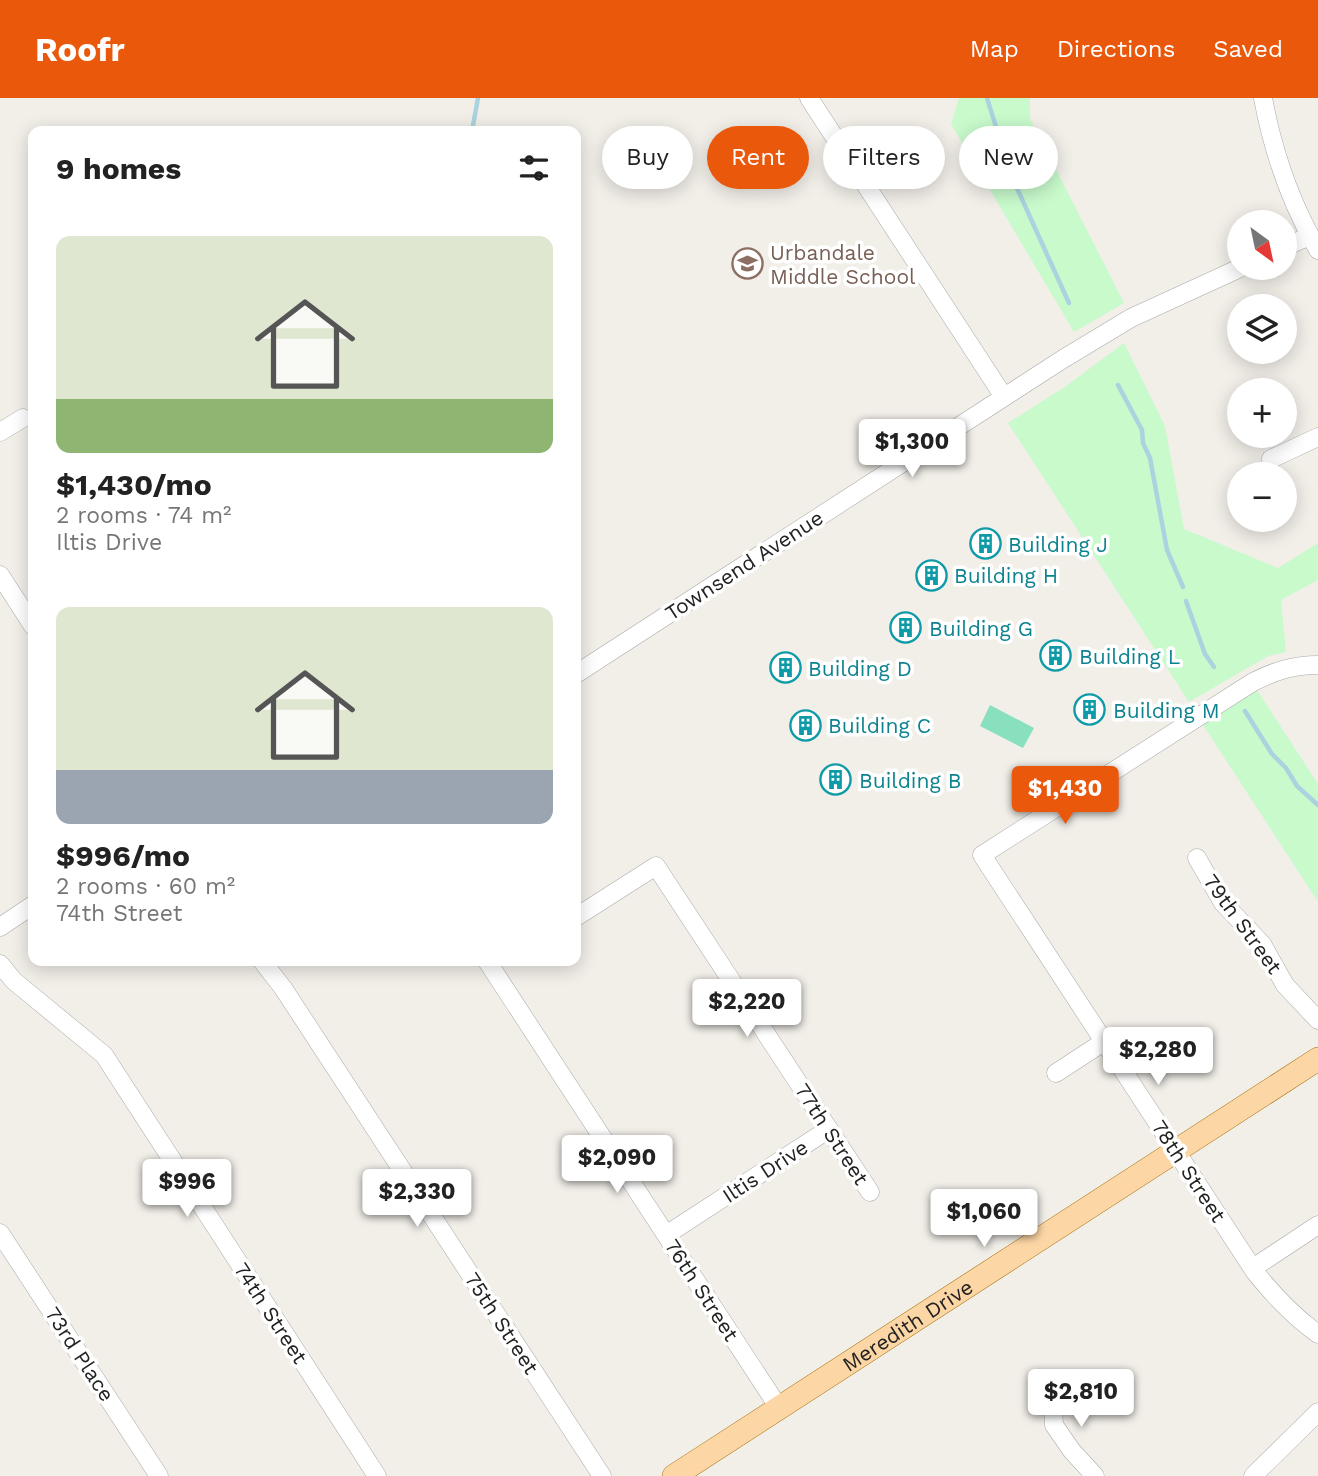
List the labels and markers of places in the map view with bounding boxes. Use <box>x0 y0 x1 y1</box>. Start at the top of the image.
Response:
place label: Urbandale Middle School <box>770 240 916 289</box>
school or university icon: Urbandale Middle School <box>730 247 764 281</box>
pin: $1,300 <box>855 420 969 479</box>
building icon: Building J <box>968 527 1002 561</box>
place label: Building J <box>1008 532 1108 557</box>
building icon: Building H <box>914 558 948 592</box>
place label: Building H <box>954 563 1058 588</box>
building icon: Building G <box>889 611 923 645</box>
place label: Building G <box>929 616 1033 641</box>
building icon: Building L <box>1039 639 1073 673</box>
place label: Building L <box>1079 644 1180 669</box>
building icon: Building D <box>768 651 802 685</box>
place label: Building D <box>808 656 912 681</box>
building icon: Building M <box>1073 693 1107 727</box>
place label: Building M <box>1113 698 1220 723</box>
building icon: Building C <box>788 708 822 742</box>
place label: Building C <box>828 713 931 738</box>
building icon: Building B <box>819 763 853 797</box>
pin: $1,430 <box>1008 766 1122 826</box>
place label: Building B <box>859 768 961 793</box>
pin: $2,220 <box>690 979 804 1039</box>
pin: $2,280 <box>1101 1028 1215 1087</box>
pin: $2,090 <box>560 1136 674 1195</box>
pin: $996 <box>146 1160 228 1219</box>
pin: $2,330 <box>360 1170 474 1229</box>
pin: $1,060 <box>927 1190 1041 1249</box>
pin: $2,810 <box>1024 1370 1138 1429</box>

